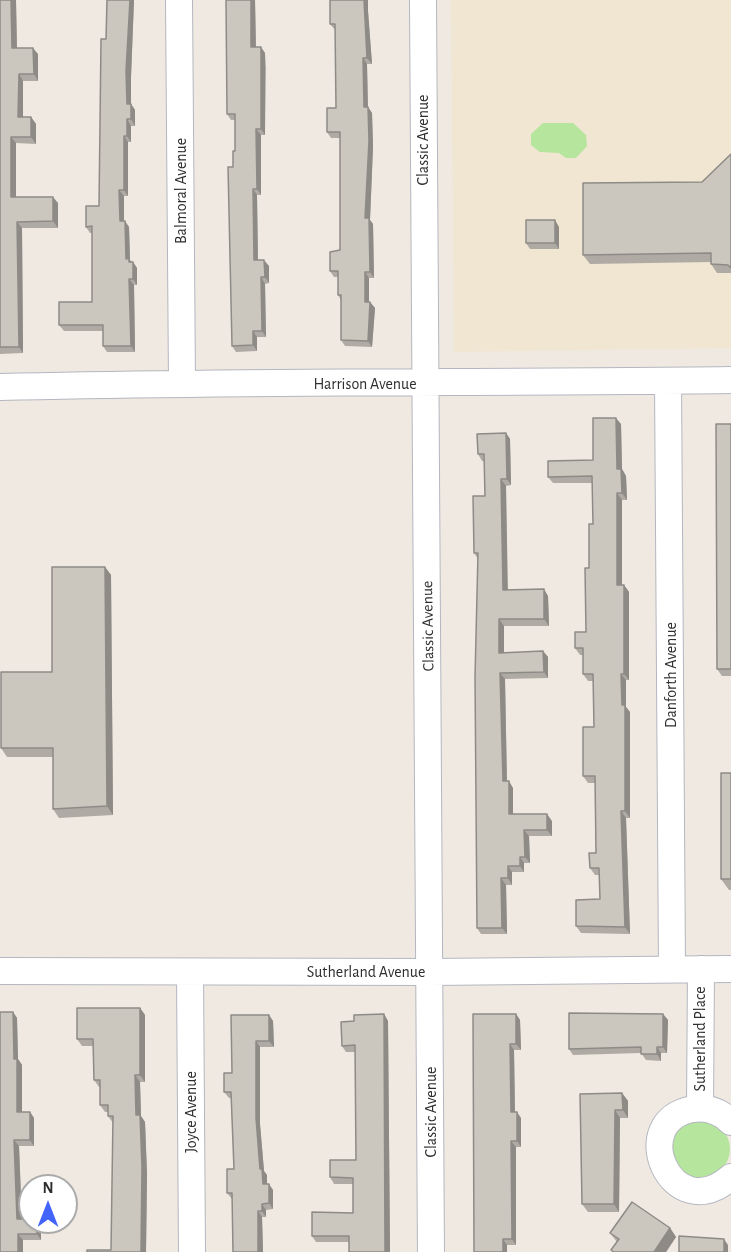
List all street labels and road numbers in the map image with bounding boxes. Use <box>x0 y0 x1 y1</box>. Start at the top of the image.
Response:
street label: Classic Avenue <box>413 95 433 185</box>
street label: Balmoral Avenue <box>171 138 191 244</box>
street label: Harrison Avenue <box>313 374 417 394</box>
street label: Classic Avenue <box>418 580 438 672</box>
street label: Danforth Avenue <box>661 622 681 728</box>
street label: Sutherland Avenue <box>307 962 425 982</box>
street label: Sutherland Place <box>690 986 710 1092</box>
street label: Classic Avenue <box>421 1067 441 1157</box>
street label: Joyce Avenue <box>181 1071 201 1153</box>

